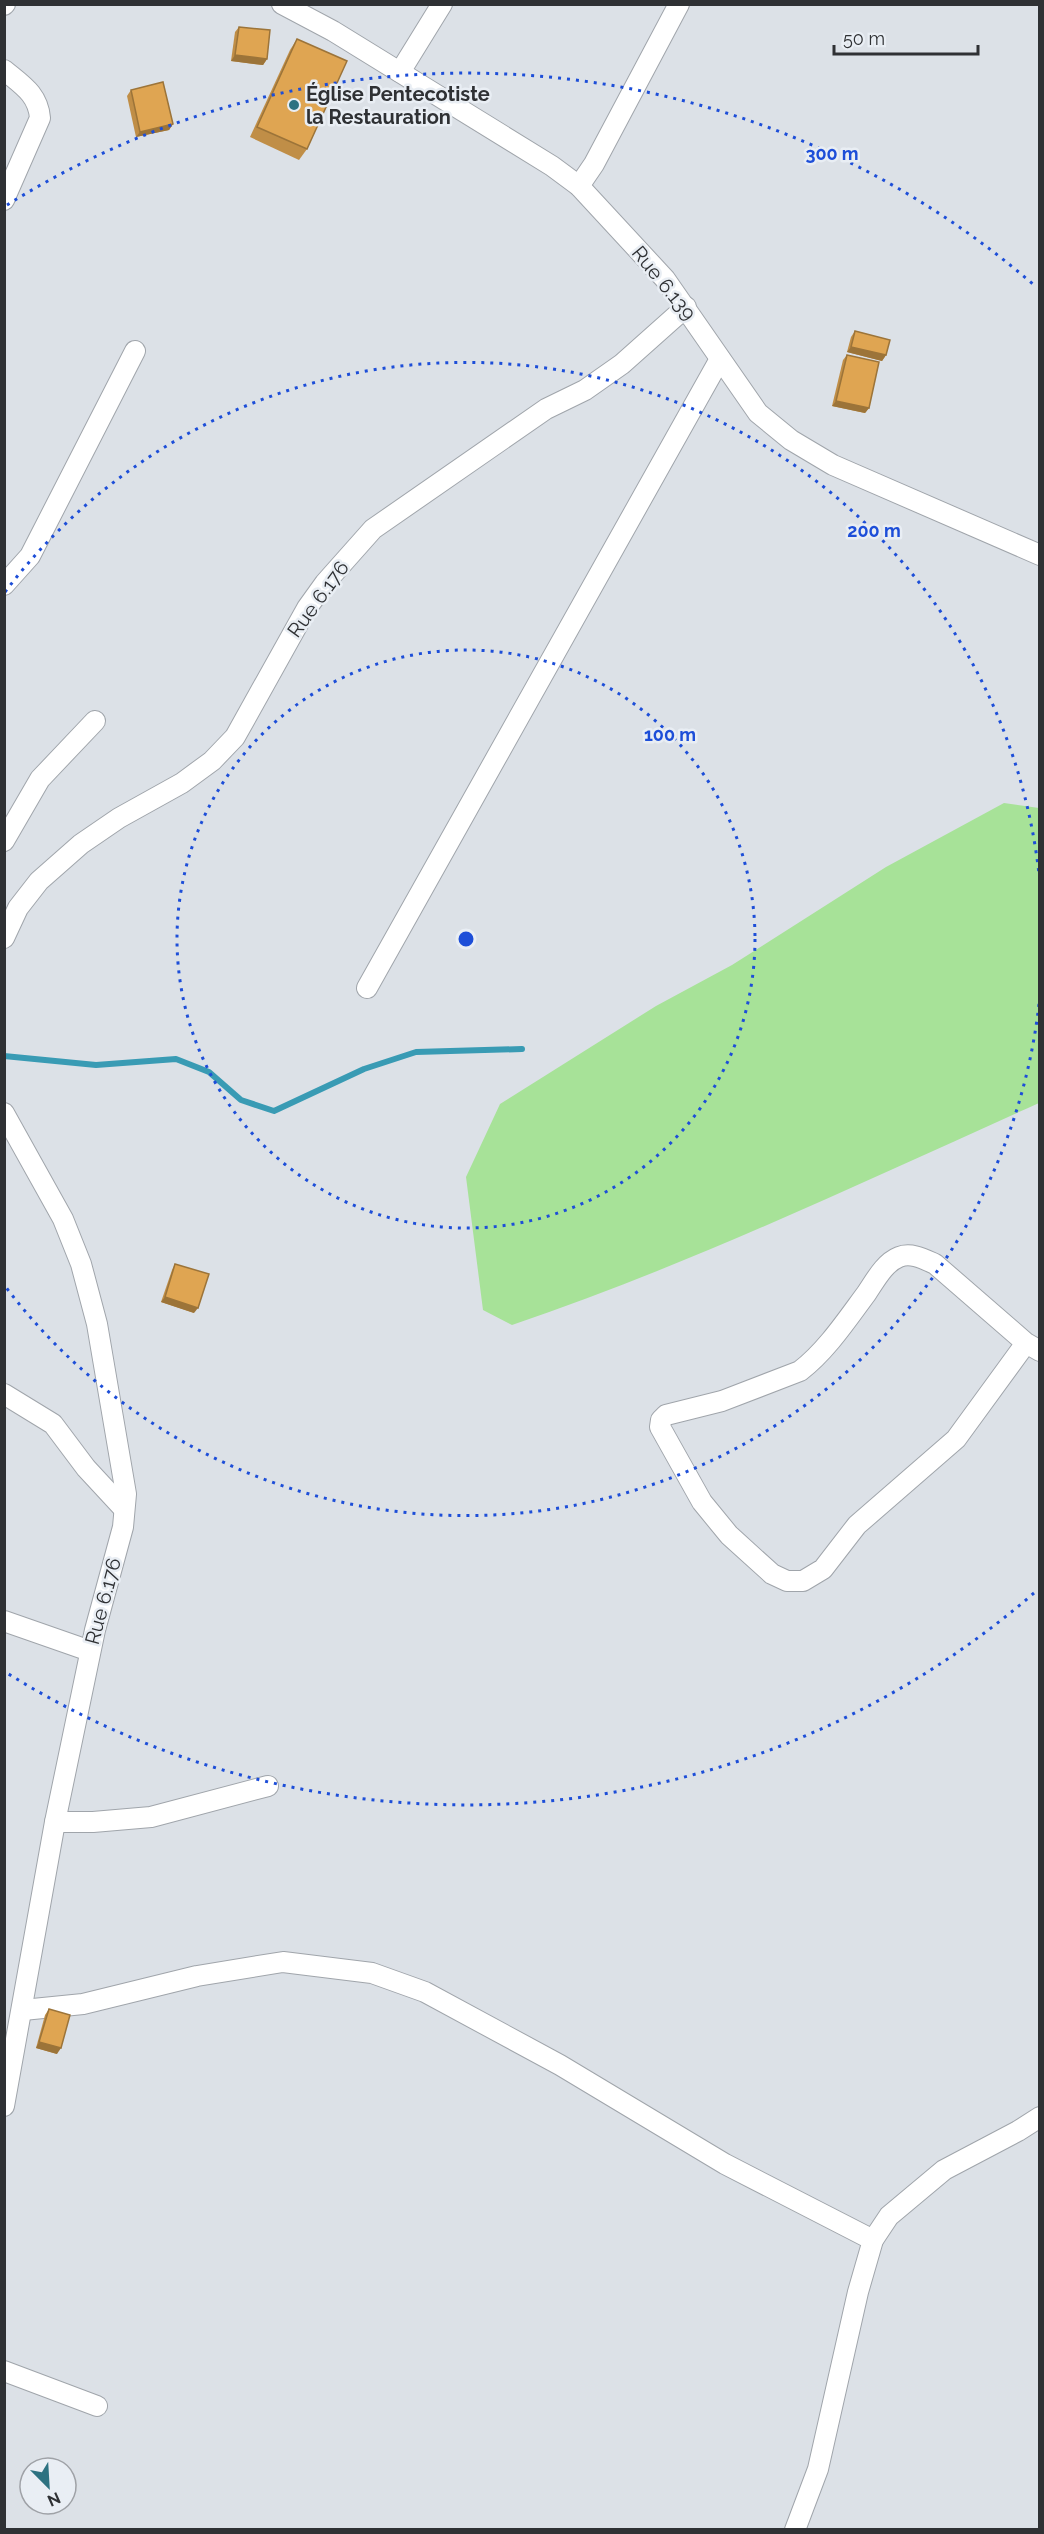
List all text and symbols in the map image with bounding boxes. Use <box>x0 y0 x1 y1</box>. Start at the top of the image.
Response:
scale bar <box>834 18 978 56</box>
text: 50 m <box>843 28 885 49</box>
place label: Église Pentecotiste la Restauration <box>306 82 490 129</box>
marker: Église Pentecotiste la Restauration <box>287 98 301 112</box>
text: 300 m <box>805 143 859 164</box>
street label: Rue 6.139 <box>627 241 701 325</box>
text: 200 m <box>847 520 901 541</box>
street label: Rue 6.176 <box>282 556 354 642</box>
text: 100 m <box>644 724 696 745</box>
centre of rings <box>456 929 476 949</box>
street label: Rue 6.176 <box>80 1555 126 1647</box>
north arrow <box>18 2456 78 2516</box>
text: N <box>44 2488 63 2510</box>

